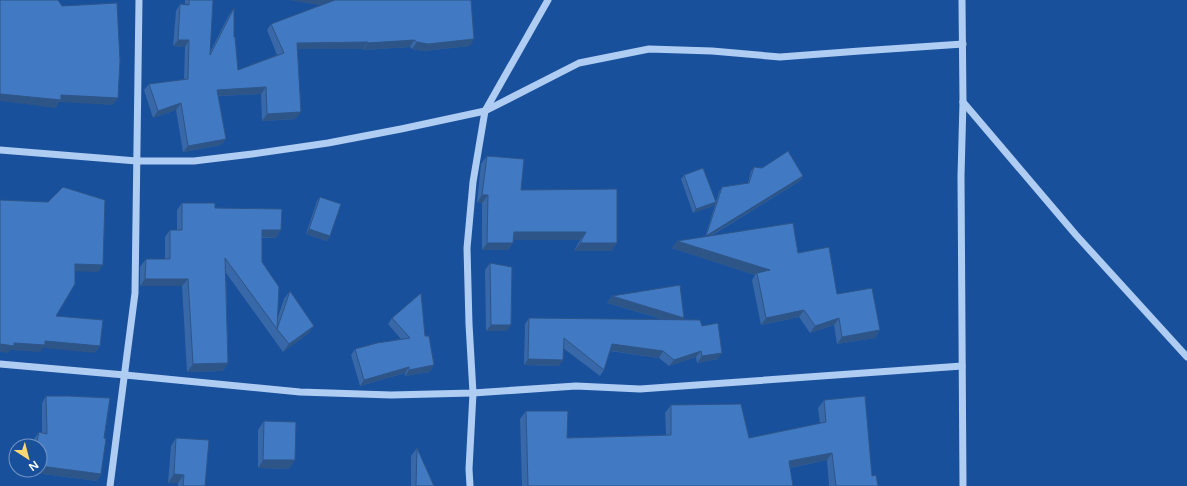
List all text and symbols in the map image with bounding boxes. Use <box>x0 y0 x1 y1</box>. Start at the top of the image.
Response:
north arrow <box>8 438 48 478</box>
text: N <box>26 458 41 474</box>

